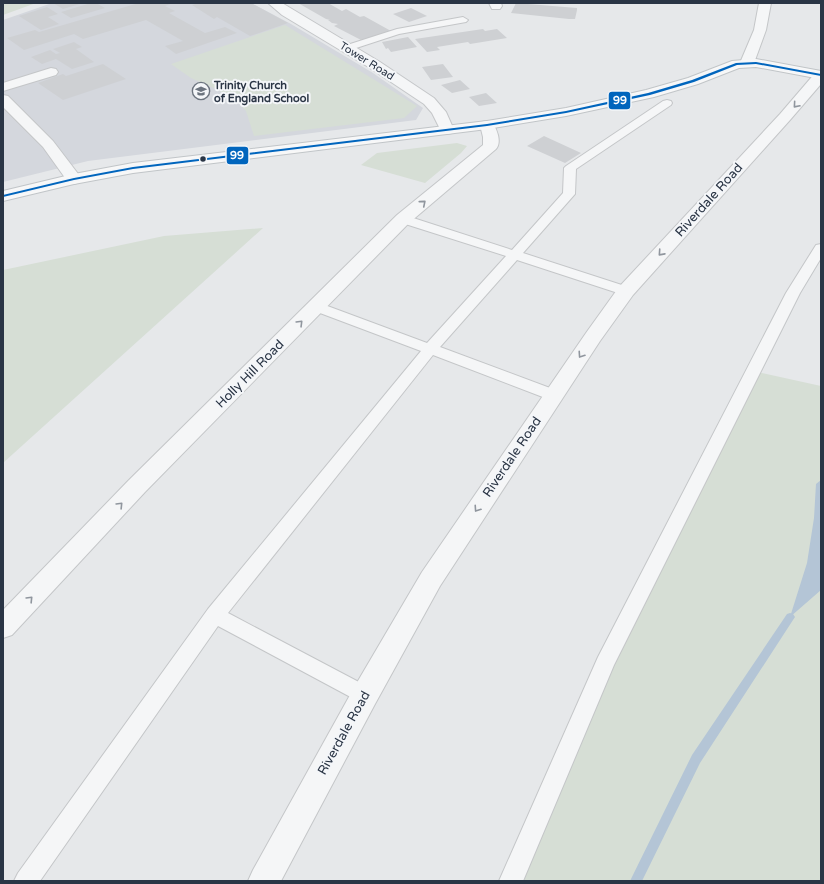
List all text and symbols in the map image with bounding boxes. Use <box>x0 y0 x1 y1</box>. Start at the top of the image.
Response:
street label: Tower Road <box>337 39 397 83</box>
place label: Trinity Church of England School <box>213 79 309 106</box>
school or university icon: Trinity Church of England School <box>191 81 211 101</box>
line badge: 99 <box>608 91 631 110</box>
text: 99 <box>613 94 627 107</box>
one-way arrow <box>793 100 800 108</box>
line badge: 99 <box>226 146 249 165</box>
text: 99 <box>230 149 244 162</box>
unlabelled marker <box>198 154 208 164</box>
street label: Riverdale Road <box>672 160 746 240</box>
one-way arrow <box>418 200 426 207</box>
one-way arrow <box>658 248 666 256</box>
one-way arrow <box>295 320 303 328</box>
street label: Holly Hill Road <box>213 337 287 411</box>
one-way arrow <box>578 351 586 358</box>
street label: Riverdale Road <box>479 414 545 500</box>
one-way arrow <box>115 502 122 510</box>
one-way arrow <box>475 505 482 512</box>
one-way arrow <box>25 596 33 604</box>
street label: Riverdale Road <box>314 688 374 778</box>

